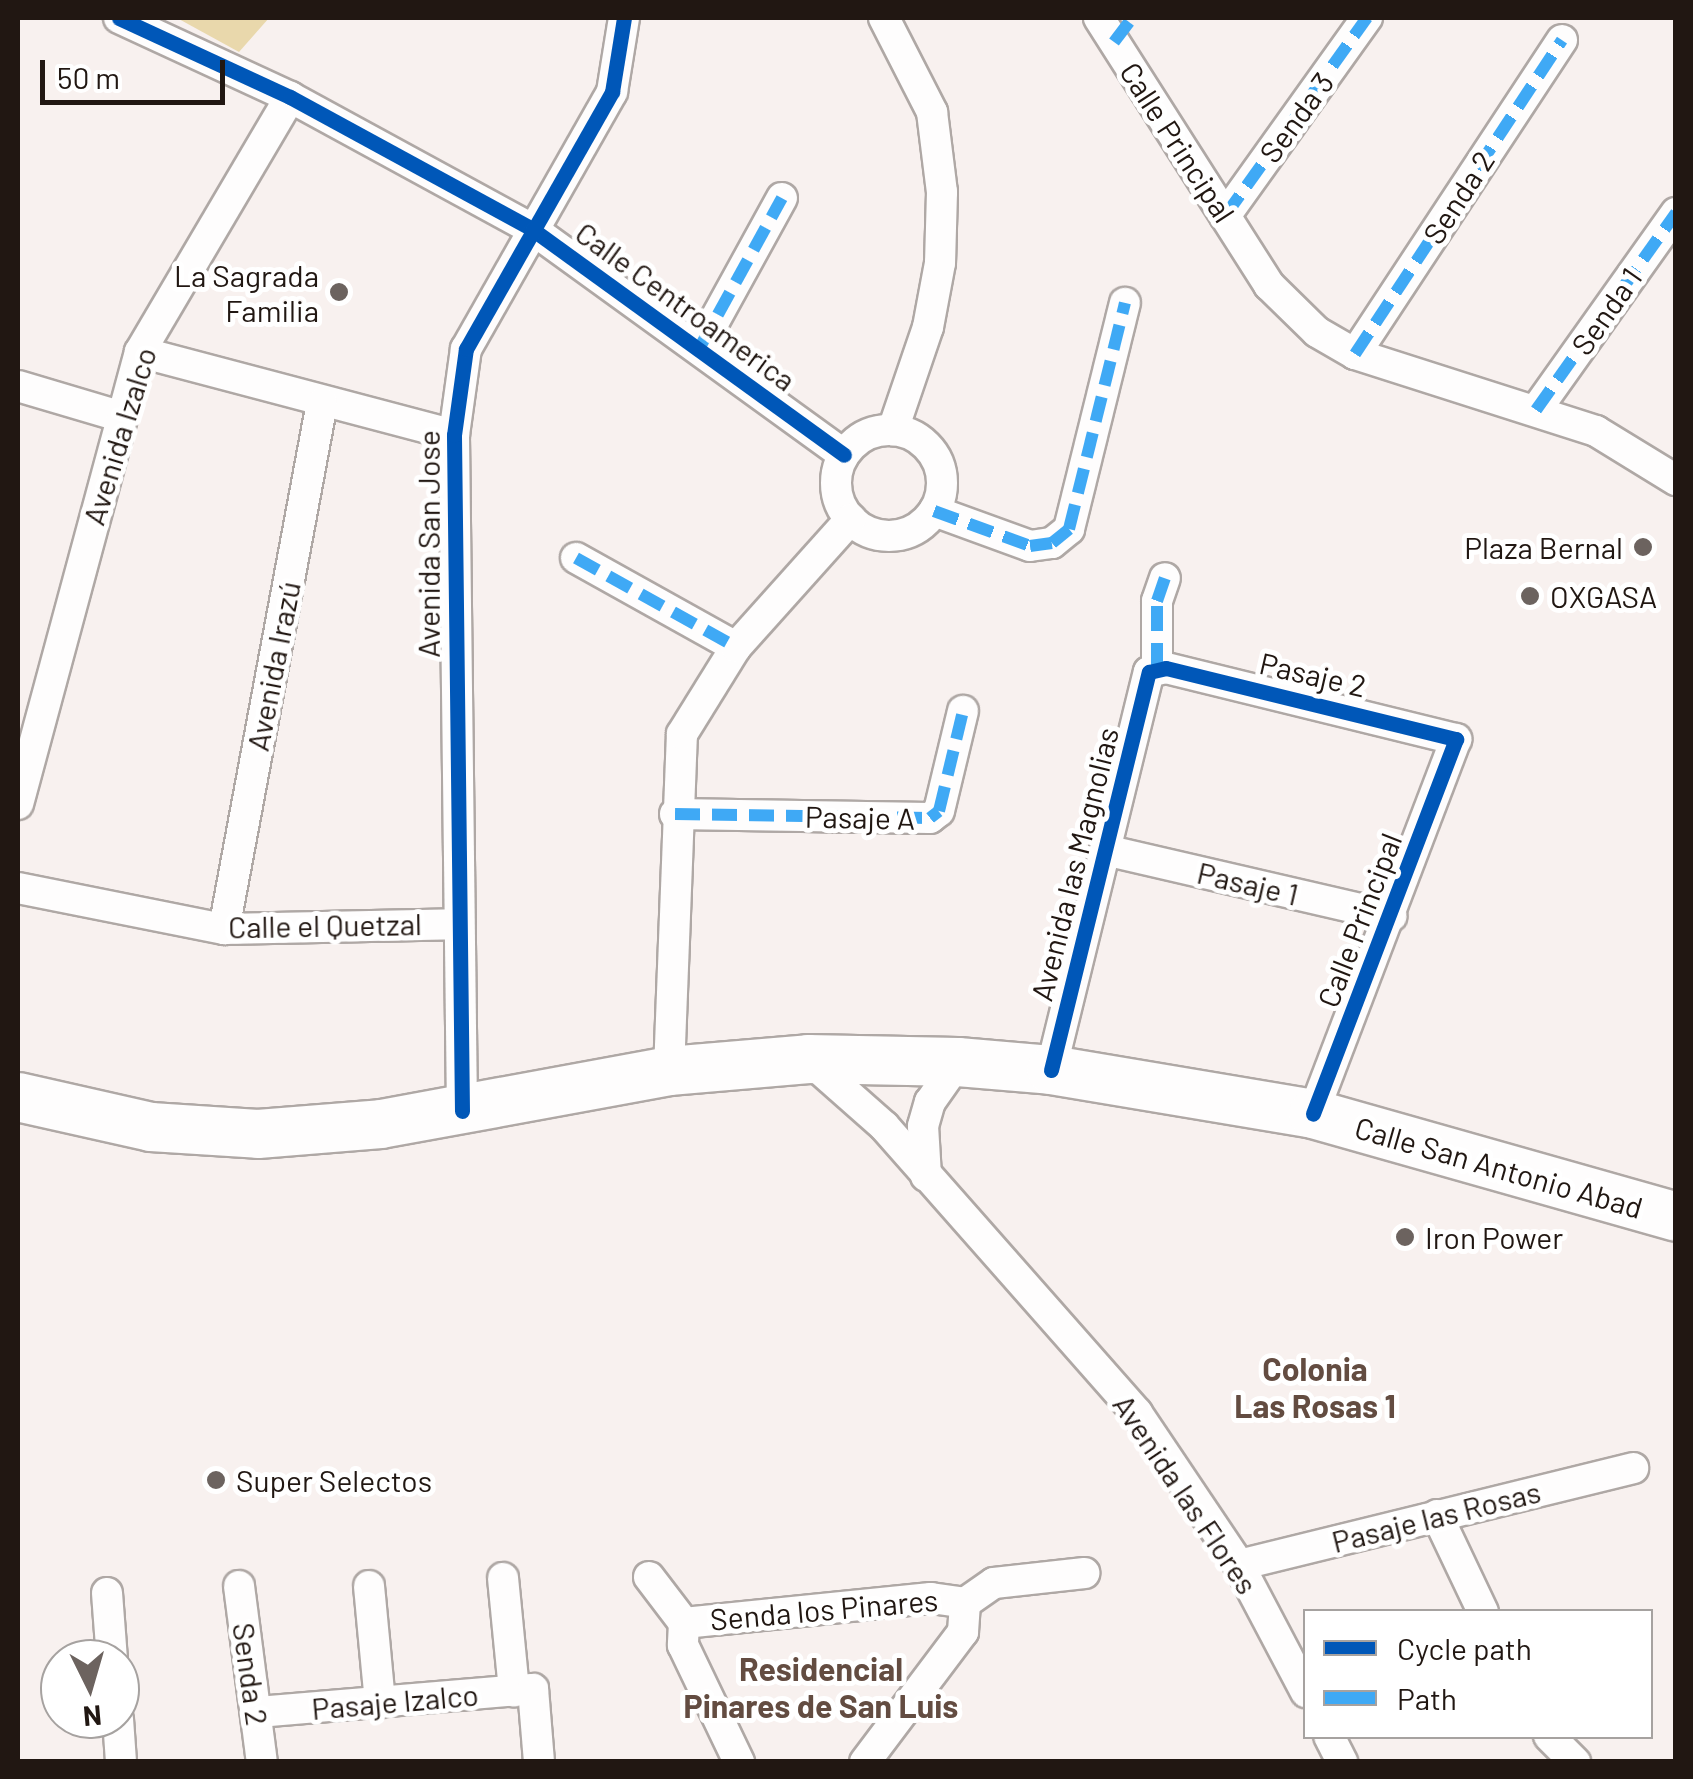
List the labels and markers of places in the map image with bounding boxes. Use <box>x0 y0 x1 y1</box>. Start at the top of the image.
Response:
place label: La Sagrada Familia <box>174 257 319 328</box>
marker: La Sagrada Familia <box>328 281 350 303</box>
place label: Plaza Bernal <box>1464 529 1623 565</box>
marker: Plaza Bernal <box>1632 536 1654 558</box>
place label: OXGASA <box>1550 578 1657 614</box>
marker: OXGASA <box>1519 585 1541 607</box>
place label: Iron Power <box>1425 1219 1563 1255</box>
marker: Iron Power <box>1394 1226 1416 1248</box>
place label: Super Selectos <box>236 1462 432 1498</box>
marker: Super Selectos <box>205 1469 227 1491</box>

